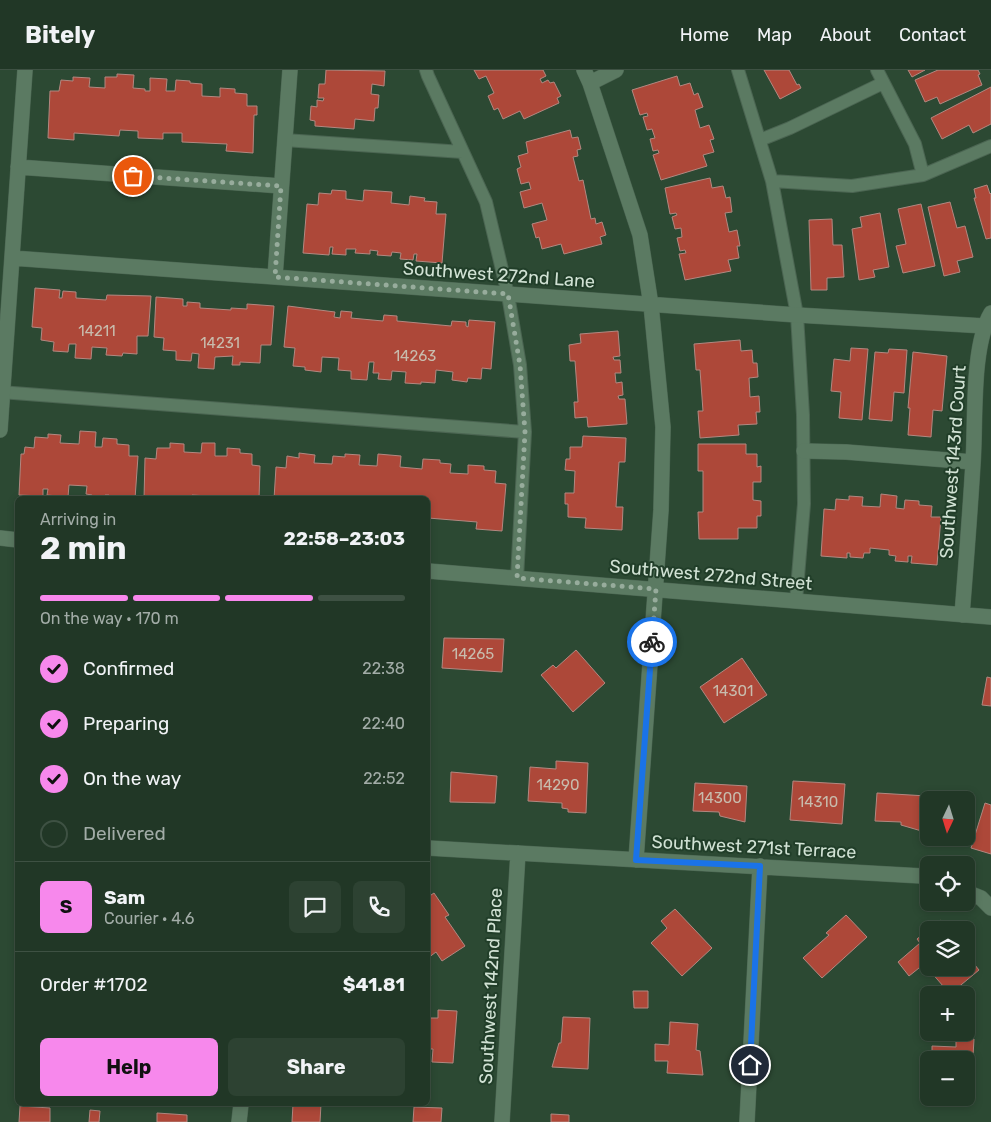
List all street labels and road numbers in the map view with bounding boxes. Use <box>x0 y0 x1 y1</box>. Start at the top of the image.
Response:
street label: Southwest 272nd Lane <box>402 257 596 293</box>
street label: Southwest 143rd Court <box>935 365 971 559</box>
street label: Southwest 272nd Street <box>609 555 813 595</box>
street label: Southwest 271st Terrace <box>651 831 857 863</box>
street label: Southwest 142nd Place <box>475 887 507 1085</box>

